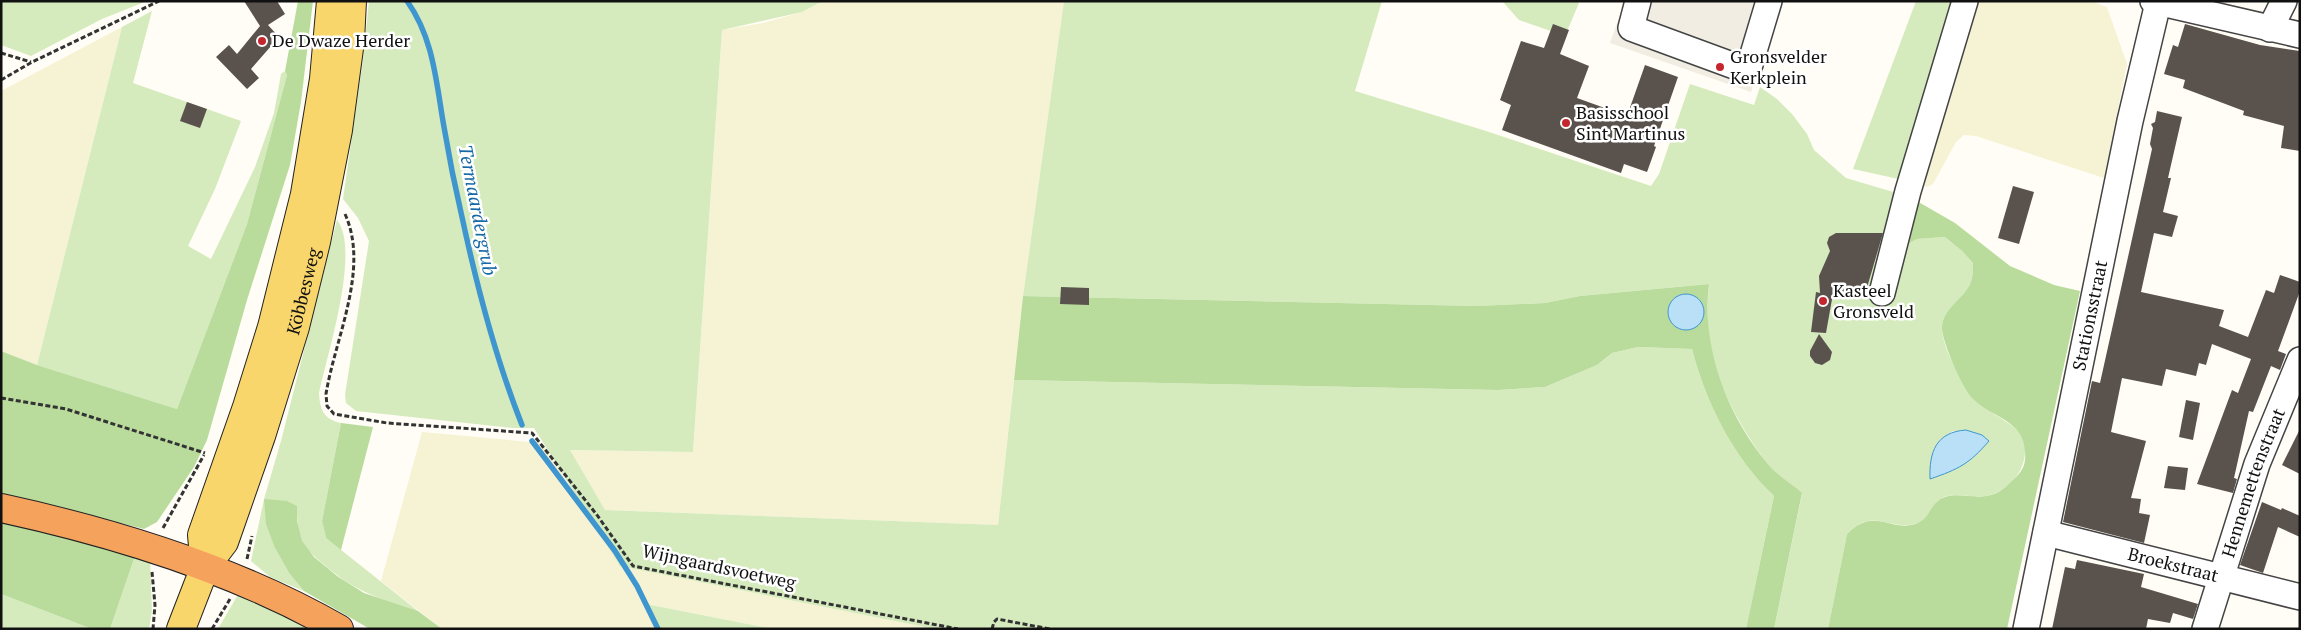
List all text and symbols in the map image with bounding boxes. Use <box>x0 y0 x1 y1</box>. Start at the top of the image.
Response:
place label: De Dwaze Herder <box>272 28 410 52</box>
marker: De Dwaze Herder <box>256 35 268 47</box>
place label: Gronsvelder Kerkplein <box>1730 44 1827 89</box>
marker: Gronsvelder Kerkplein <box>1714 61 1726 73</box>
place label: Basisschool Sint Martinus <box>1576 100 1685 145</box>
marker: Basisschool Sint Martinus <box>1560 117 1572 129</box>
water label: Termaardergrub <box>454 142 503 277</box>
street label: Köbbesweg <box>280 245 325 338</box>
street label: Stationsstraat <box>2066 258 2112 373</box>
place label: Kasteel Gronsveld <box>1833 278 1914 323</box>
marker: Kasteel Gronsveld <box>1817 295 1829 307</box>
street label: Hennemettenstraat <box>2215 404 2290 560</box>
street label: Wijngaardsvoetweg <box>640 538 799 594</box>
street label: Broekstraat <box>2125 541 2221 587</box>

